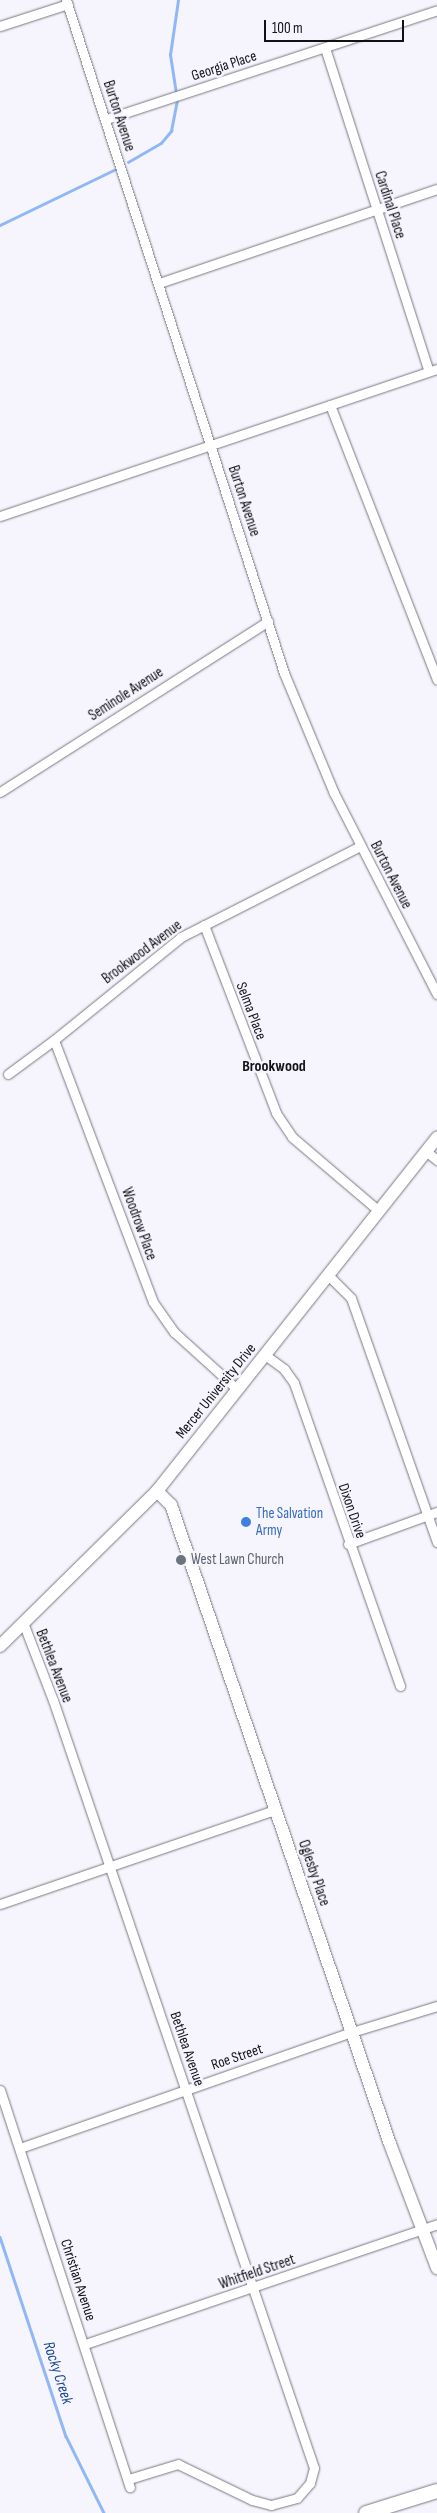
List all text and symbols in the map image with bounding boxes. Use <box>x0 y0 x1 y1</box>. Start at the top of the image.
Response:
scale bar <box>267 10 407 42</box>
text: 100 m <box>272 19 303 38</box>
street label: Georgia Place <box>189 47 259 85</box>
street label: Burton Avenue <box>99 78 139 154</box>
street label: Cardinal Place <box>371 169 409 241</box>
street label: Burton Avenue <box>224 463 264 539</box>
street label: Seminole Avenue <box>85 663 167 725</box>
street label: Burton Avenue <box>366 838 416 912</box>
street label: Brookwood Avenue <box>99 916 185 988</box>
street label: Selma Place <box>232 980 270 1042</box>
district label: Brookwood <box>242 1057 306 1077</box>
street label: Woodrow Place <box>118 1185 160 1263</box>
street label: Mercer University Drive <box>172 1340 260 1442</box>
street label: Dixon Drive <box>334 1481 370 1541</box>
place label: The Salvation Army <box>256 1504 323 1539</box>
marker: The Salvation Army <box>240 1516 252 1528</box>
place label: West Lawn Church <box>191 1551 284 1569</box>
marker: West Lawn Church <box>175 1554 187 1566</box>
street label: Bethlea Avenue <box>32 1627 76 1705</box>
street label: Oglesby Place <box>294 1838 334 1908</box>
street label: Bethlea Avenue <box>166 2010 208 2088</box>
street label: Roe Street <box>209 2040 265 2074</box>
street label: Christian Avenue <box>56 2237 100 2323</box>
street label: Whitfield Street <box>217 2251 297 2293</box>
water label: Rocky Creek <box>38 2339 76 2407</box>

